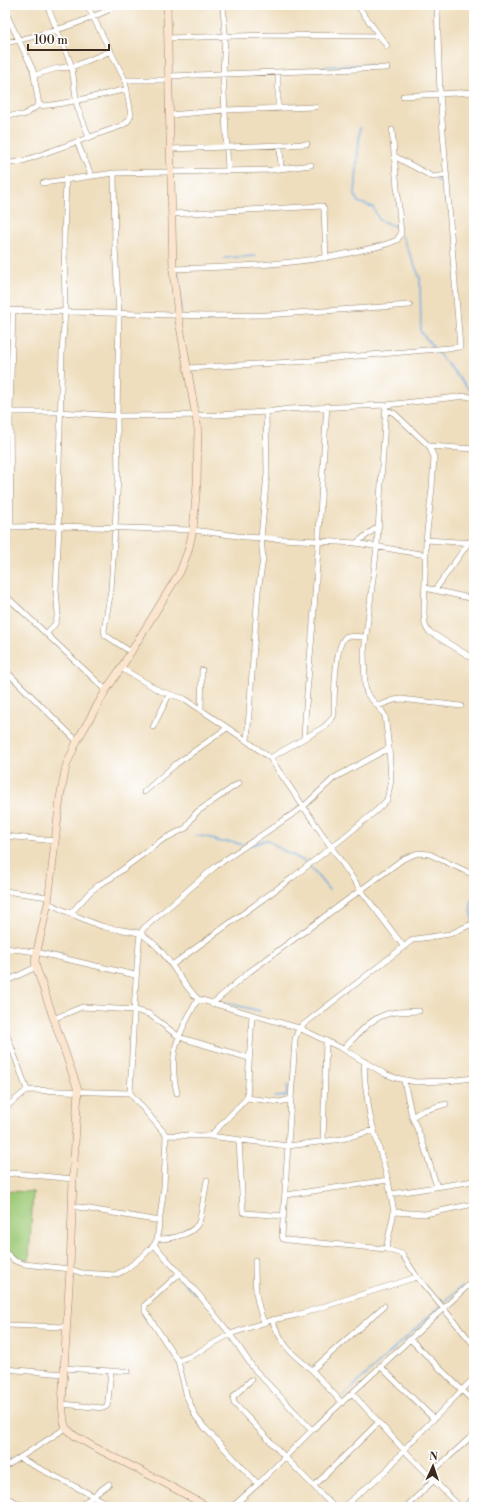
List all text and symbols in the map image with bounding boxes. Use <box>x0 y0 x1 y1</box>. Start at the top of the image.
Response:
scale bar <box>28 26 109 52</box>
text: 100 m <box>34 33 68 48</box>
north arrow <box>413 1446 453 1486</box>
text: N <box>429 1450 438 1464</box>

